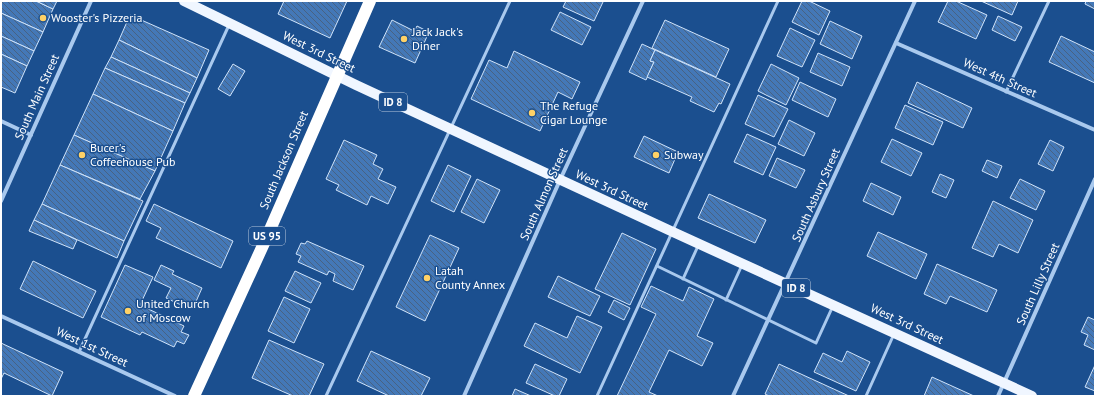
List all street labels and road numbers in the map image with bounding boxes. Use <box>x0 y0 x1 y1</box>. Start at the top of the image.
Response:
street label: West 3rd Street <box>281 28 358 76</box>
street label: South Main Street <box>11 52 62 142</box>
street label: West 4th Street <box>961 55 1039 100</box>
road number: ID 8 <box>379 93 407 111</box>
street label: South Jackson Street <box>256 108 311 211</box>
street label: South Almon Street <box>516 145 571 242</box>
street label: South Asbury Street <box>788 146 843 244</box>
street label: West 3rd Street <box>573 166 651 213</box>
road number: US 95 <box>249 227 285 245</box>
street label: South Lilly Street <box>1013 240 1062 327</box>
road number: ID 8 <box>782 279 810 297</box>
street label: West 3rd Street <box>868 300 946 347</box>
street label: West 1st Street <box>54 323 130 370</box>

